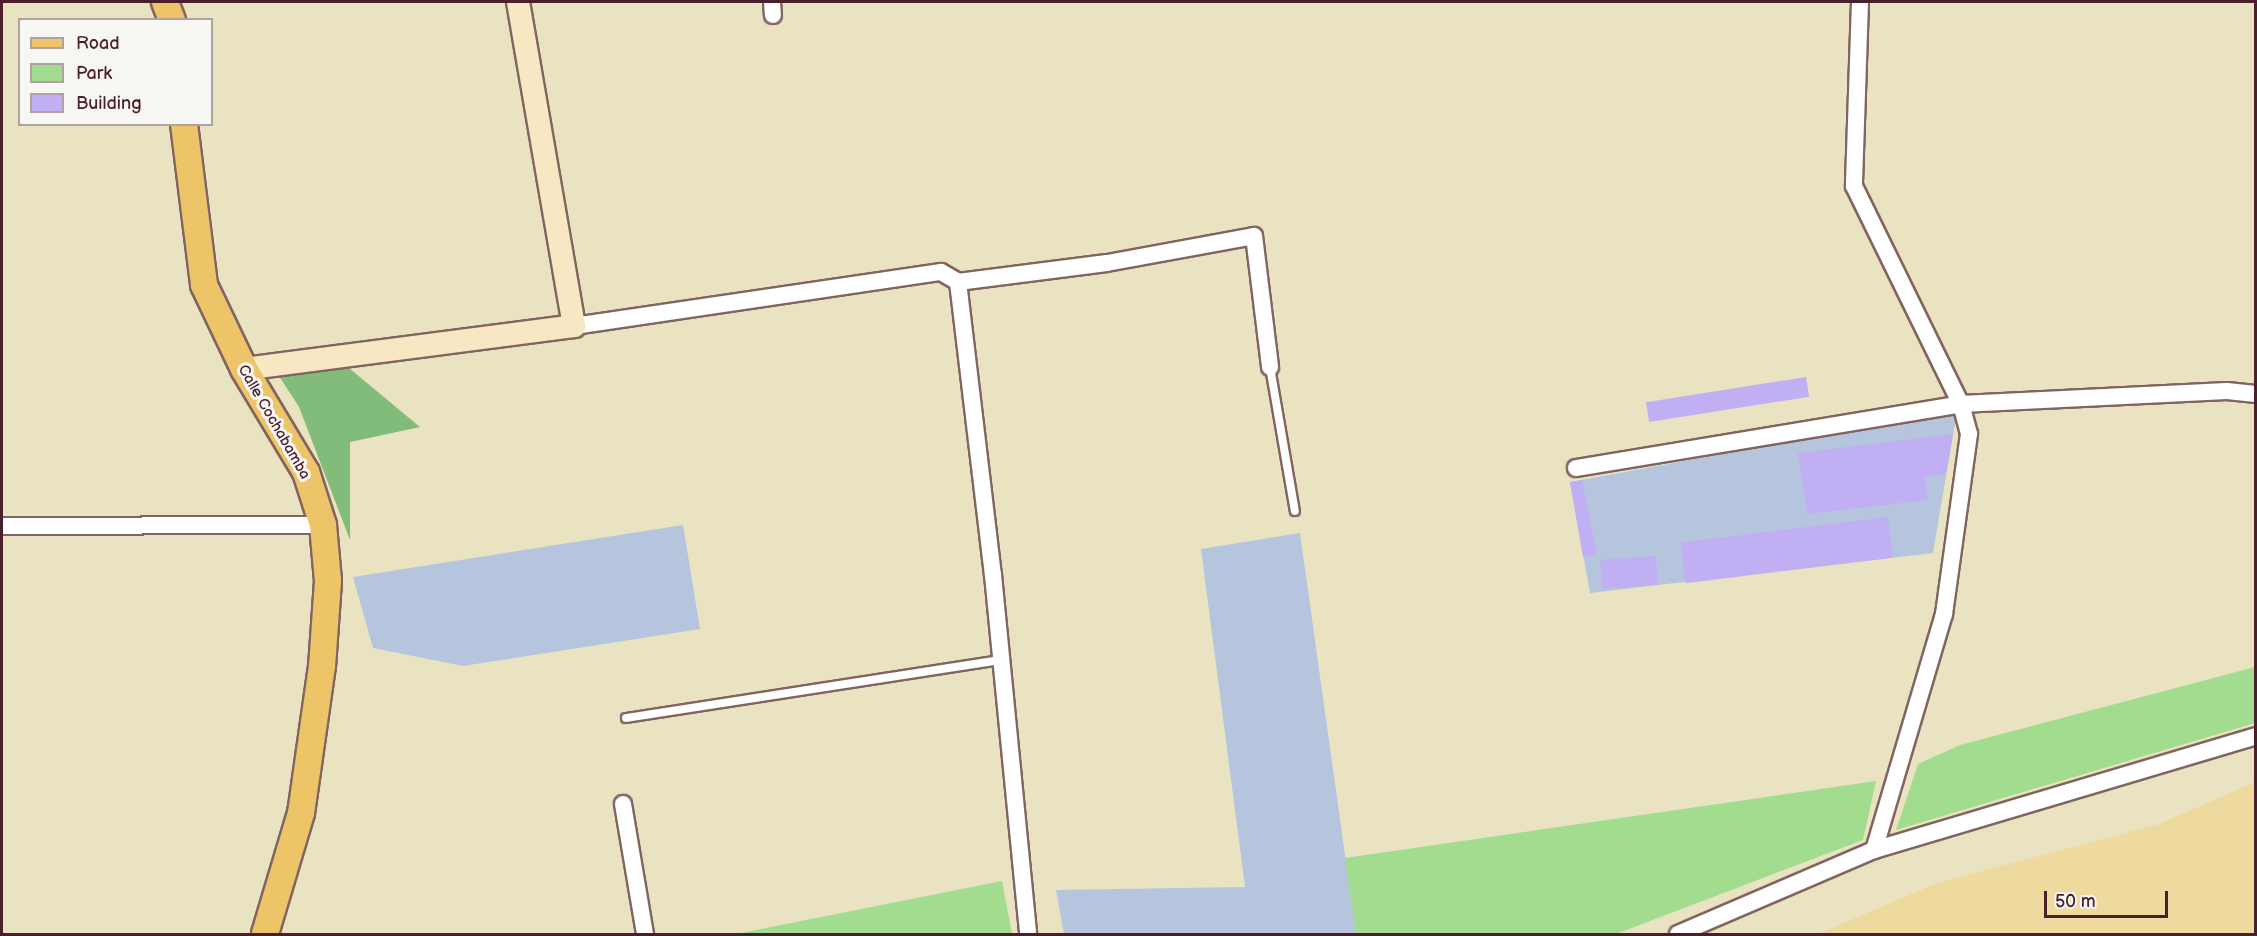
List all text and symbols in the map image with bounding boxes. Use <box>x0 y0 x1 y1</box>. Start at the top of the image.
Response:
legend <box>18 18 213 126</box>
text: Road <box>76 33 120 54</box>
text: Park <box>76 63 112 84</box>
text: Building <box>76 93 142 114</box>
street label: Calle Cochabamba <box>234 362 314 482</box>
scale bar <box>2047 879 2172 917</box>
text: 50 m <box>2055 891 2096 912</box>

